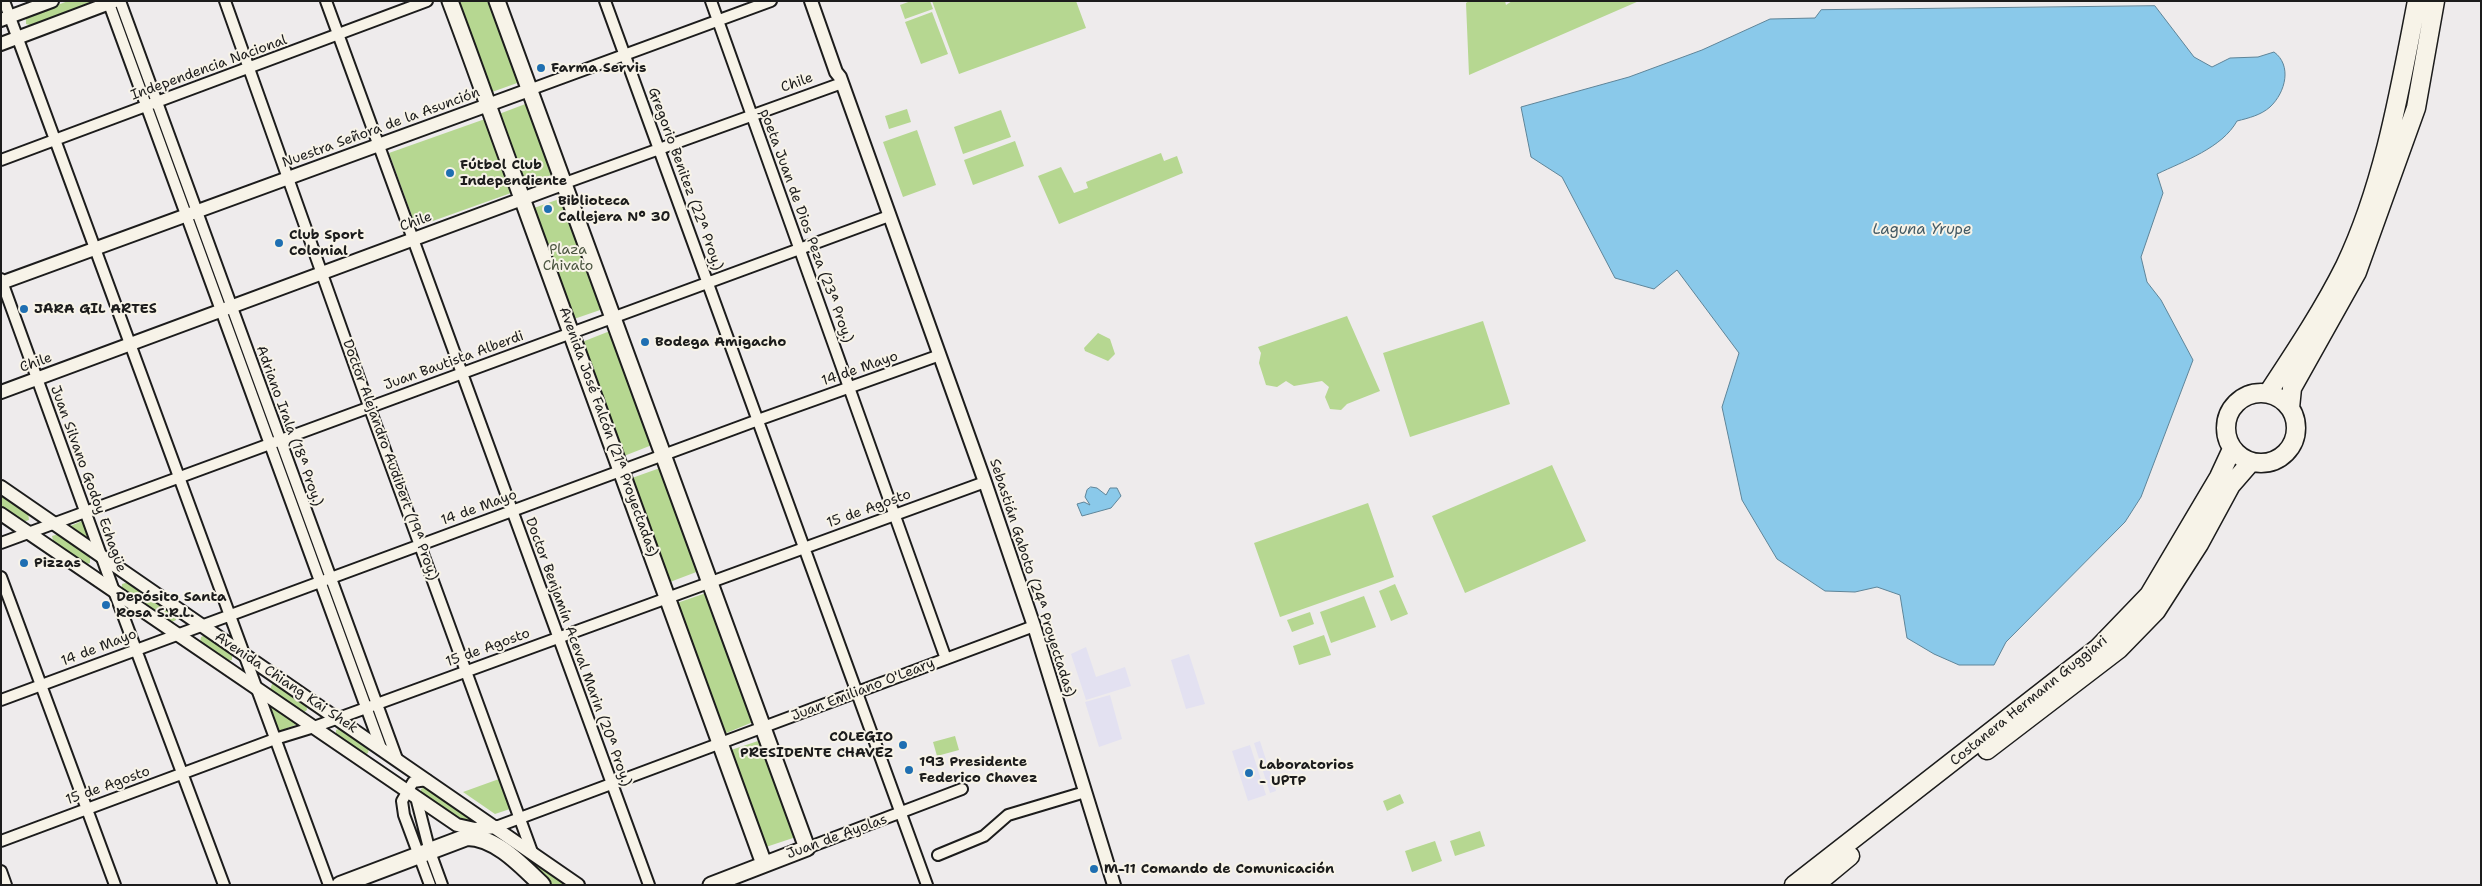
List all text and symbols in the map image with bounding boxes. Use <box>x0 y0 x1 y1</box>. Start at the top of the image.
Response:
street label: Independencia Nacional <box>129 32 289 104</box>
place label: Farma Servis <box>551 60 646 76</box>
marker: Farma Servis <box>535 62 547 74</box>
street label: Chile <box>779 69 815 97</box>
street label: Nuestra Señora de la Asunción <box>280 84 482 172</box>
street label: Gregorio Benitez (22ª Proy.) <box>644 85 726 273</box>
street label: poeta Juan de Dios Peza (23ª Proy.) <box>756 107 856 345</box>
place label: Fútbol Club Independiente <box>460 157 567 190</box>
marker: Fútbol Club Independiente <box>444 167 456 179</box>
place label: Biblioteca Callejera Nº 30 <box>558 193 670 226</box>
marker: Biblioteca Callejera Nº 30 <box>542 203 554 215</box>
street label: Chile <box>398 208 434 236</box>
water label: Laguna Yrupe <box>1872 221 1972 239</box>
place label: Club Sport Colonial <box>289 227 364 260</box>
marker: Club Sport Colonial <box>273 237 285 249</box>
park label: Plaza Chivato <box>543 242 593 274</box>
place label: JARA GIL ARTES <box>34 301 157 317</box>
marker: JARA GIL ARTES <box>18 303 30 315</box>
street label: Avenida José Falcón (21ª Proyectadas) <box>555 305 661 559</box>
street label: Juan Bautista Alberdi <box>382 328 526 394</box>
place label: Bodega Amigacho <box>655 334 786 350</box>
marker: Bodega Amigacho <box>639 336 651 348</box>
street label: Doctor Alejandro Audibert (19ª Proy.) <box>339 337 441 583</box>
street label: Adriano Irala (18ª Proy.) <box>252 343 326 509</box>
street label: 14 de Mayo <box>820 348 900 390</box>
street label: Chile <box>18 349 54 377</box>
street label: Juan Silvano Godoy Echagüe <box>46 383 130 575</box>
street label: Sebastián Gaboto (24ª Proyectadas) <box>985 457 1079 699</box>
street label: 15 de Agosto <box>825 486 913 532</box>
street label: 14 de Mayo <box>439 487 519 529</box>
street label: Doctor Benjamín Aceval Marin (20ª Proy.) <box>521 515 635 789</box>
place label: Pizzas <box>34 555 81 571</box>
marker: Pizzas <box>18 557 30 569</box>
place label: Depósito Santa Rosa S.R.L. <box>116 589 227 622</box>
marker: Depósito Santa Rosa S.R.L. <box>100 599 112 611</box>
street label: 15 de Agosto <box>444 625 532 671</box>
street label: 14 de Mayo <box>59 626 139 670</box>
street label: Avenida Chiang Kai Shek <box>211 629 361 737</box>
street label: Costanera Hermann Guggiari <box>1947 632 2111 770</box>
street label: Juan Emiliano O'Leary <box>789 655 937 725</box>
place label: COLEGIO PRESIDENTE CHAVEZ <box>740 729 893 762</box>
marker: COLEGIO PRESIDENTE CHAVEZ <box>897 739 909 751</box>
place label: 193 Presidente Federico Chavez <box>919 754 1038 786</box>
place label: Laboratorios - UPTP <box>1259 757 1354 790</box>
street label: 15 de Agosto <box>64 763 152 809</box>
marker: 193 Presidente Federico Chavez <box>903 764 915 776</box>
marker: Laboratorios - UPTP <box>1243 767 1255 779</box>
street label: Juan de Ayolas <box>784 811 890 863</box>
place label: M-11 Comando de Comunicación <box>1104 861 1334 877</box>
marker: M-11 Comando de Comunicación <box>1088 863 1100 875</box>

